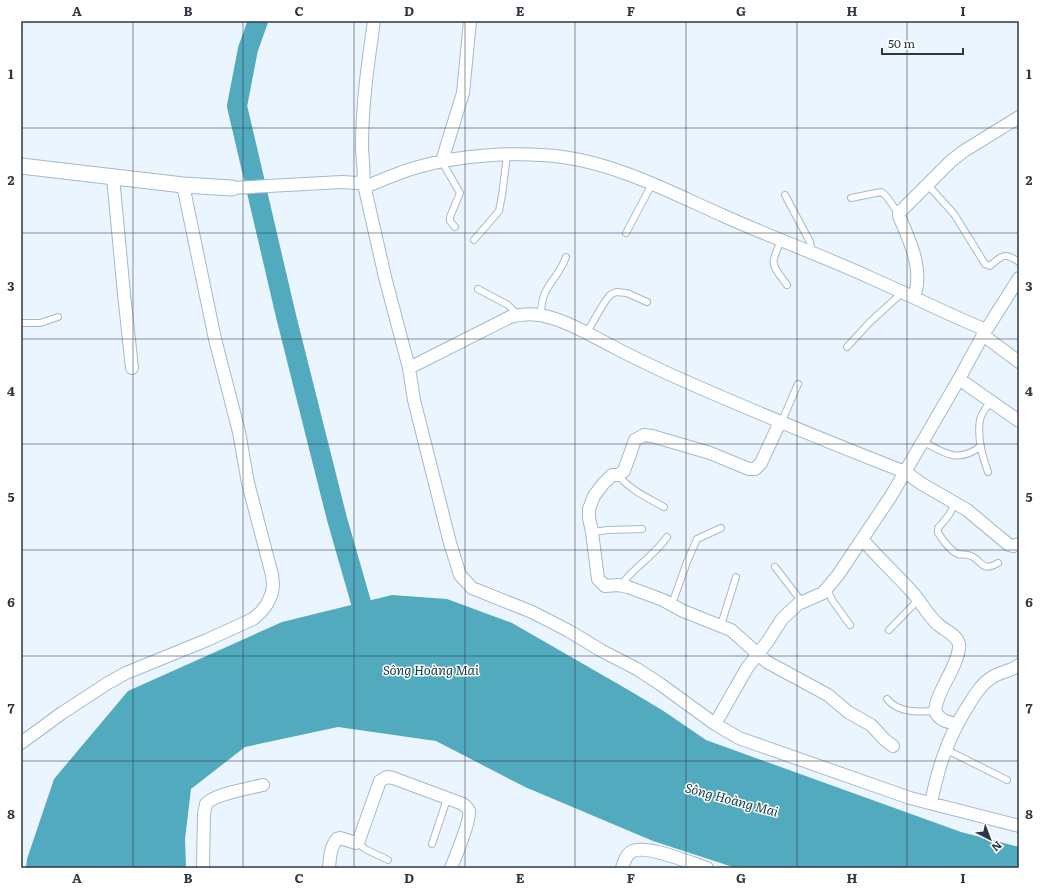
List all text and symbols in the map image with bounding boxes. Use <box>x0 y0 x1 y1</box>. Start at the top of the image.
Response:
text: A <box>72 1 82 20</box>
text: B <box>184 1 193 20</box>
text: C <box>294 1 304 20</box>
text: D <box>404 1 414 20</box>
text: E <box>516 1 525 20</box>
text: F <box>627 1 635 20</box>
text: G <box>736 1 746 20</box>
text: H <box>847 1 858 20</box>
text: I <box>960 1 966 20</box>
scale bar <box>882 30 963 56</box>
text: 50 m <box>888 34 915 52</box>
text: 1 <box>8 64 14 83</box>
text: 1 <box>1026 64 1032 83</box>
text: 2 <box>8 170 15 189</box>
text: 2 <box>1026 170 1033 189</box>
text: 3 <box>7 276 15 295</box>
text: 3 <box>1025 276 1033 295</box>
text: 4 <box>7 381 15 400</box>
text: 4 <box>1025 381 1033 400</box>
text: 5 <box>7 487 15 506</box>
text: 5 <box>1025 487 1033 506</box>
text: 6 <box>7 592 15 611</box>
text: 6 <box>1025 592 1033 611</box>
water label: Sông Hoàng Mai <box>383 660 479 679</box>
text: 7 <box>7 698 15 717</box>
text: 7 <box>1025 698 1033 717</box>
water label: Sông Hoàng Mai <box>683 777 781 821</box>
text: 8 <box>7 804 15 823</box>
text: 8 <box>1025 804 1033 823</box>
north arrow <box>970 819 1010 859</box>
text: N <box>989 838 1006 856</box>
text: A <box>72 868 82 887</box>
text: B <box>184 868 193 887</box>
text: C <box>294 868 304 887</box>
text: D <box>404 868 414 887</box>
text: E <box>516 868 525 887</box>
text: F <box>627 868 635 887</box>
text: G <box>736 868 746 887</box>
text: H <box>847 868 858 887</box>
text: I <box>960 868 966 887</box>

